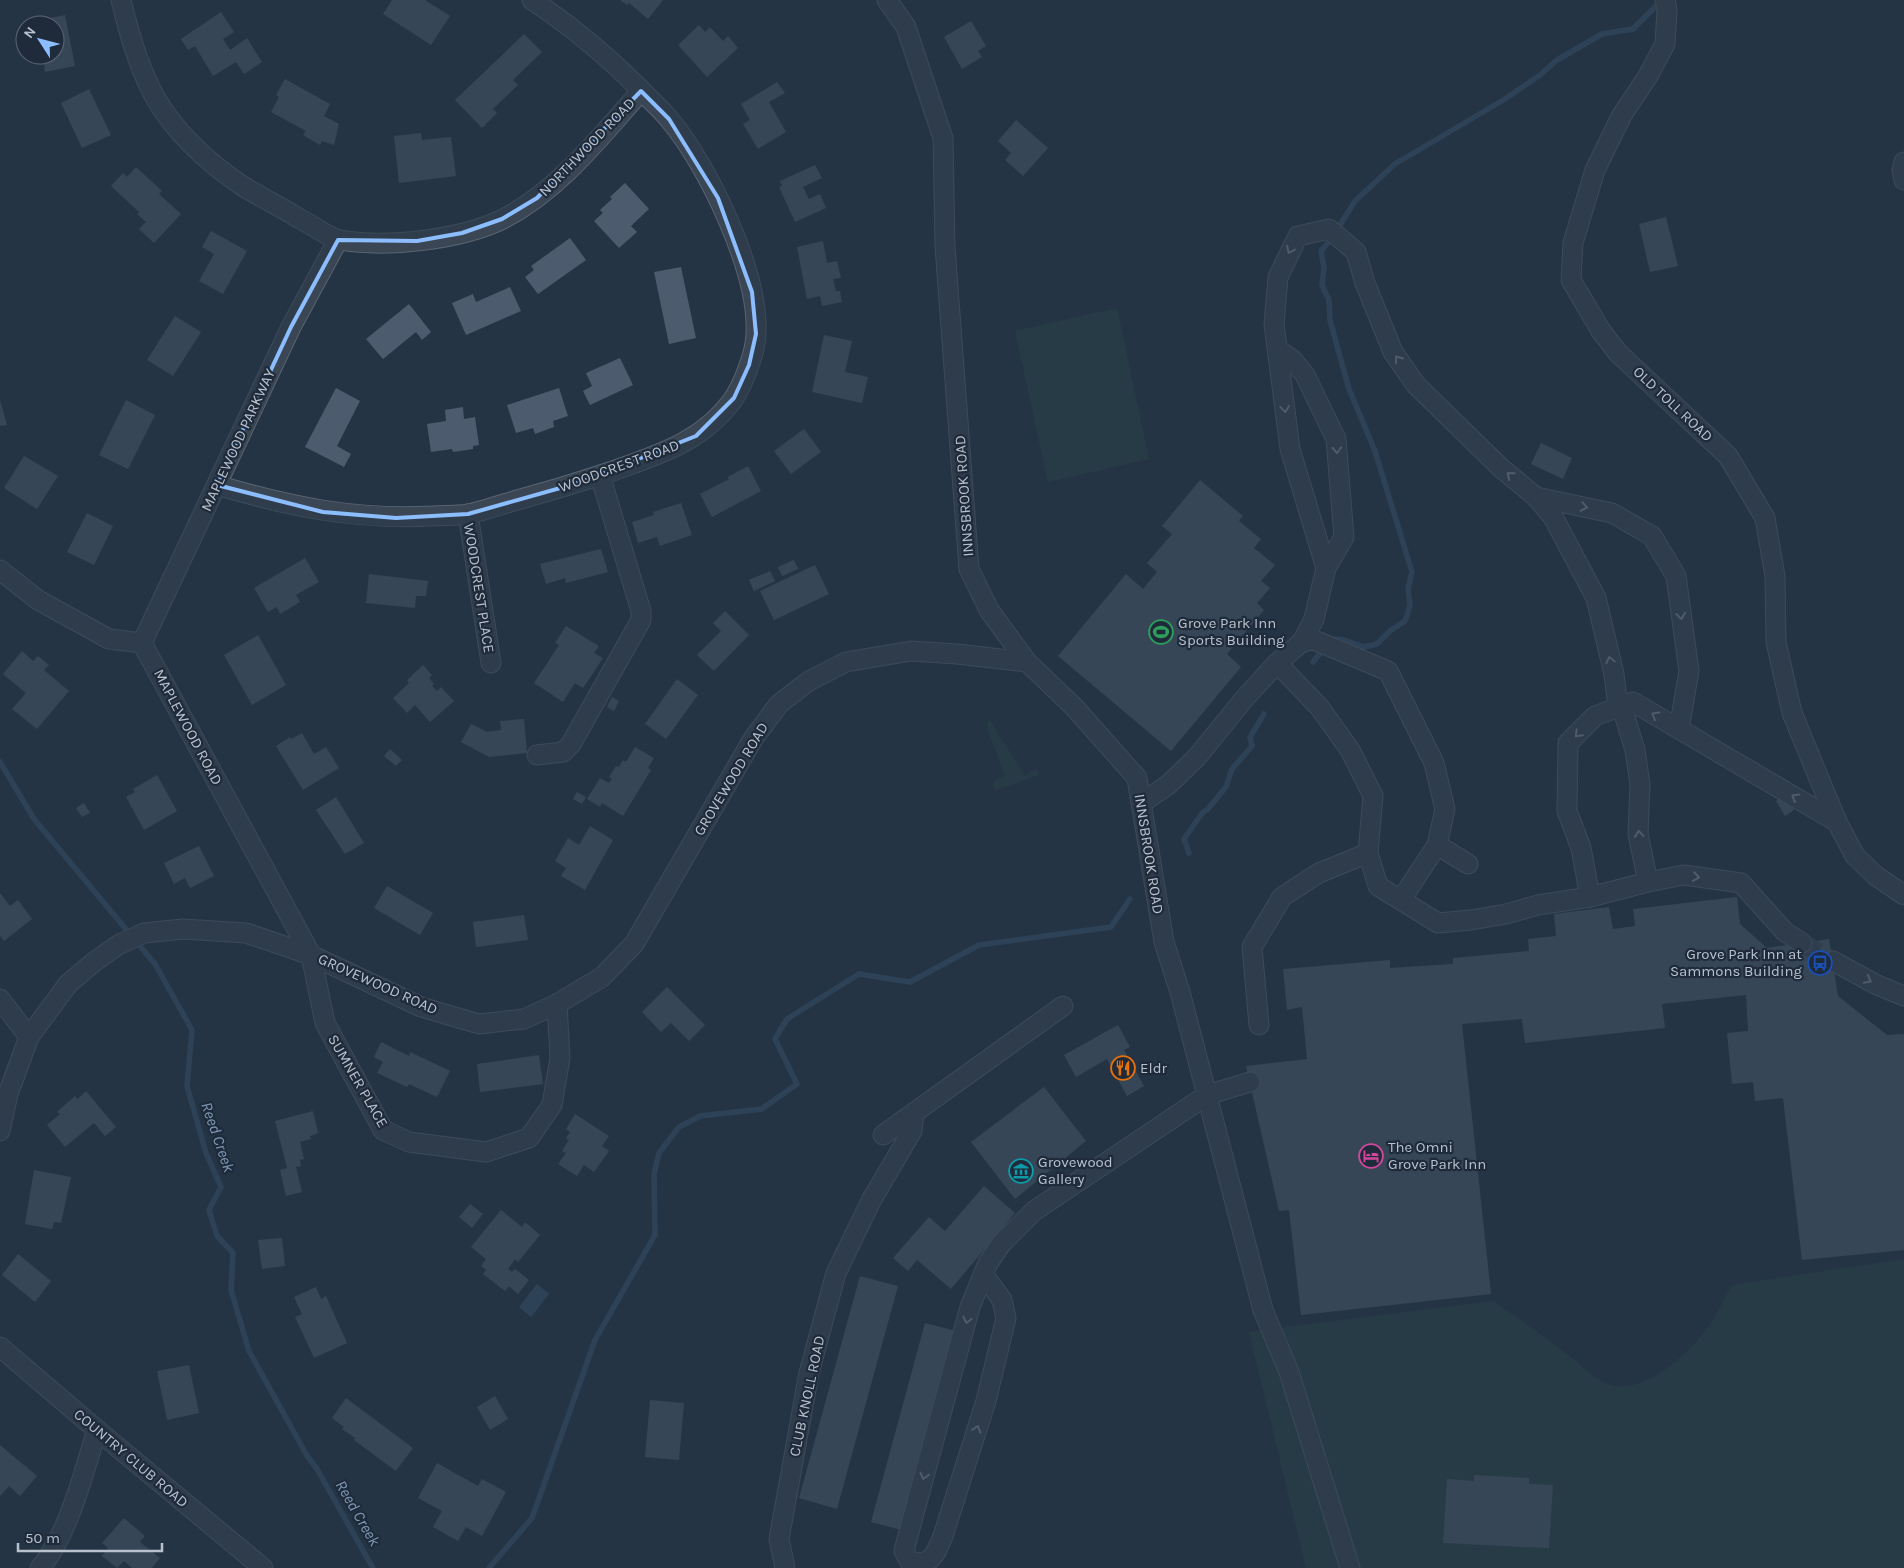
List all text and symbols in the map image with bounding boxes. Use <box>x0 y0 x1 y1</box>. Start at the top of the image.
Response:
north arrow <box>15 15 65 65</box>
text: N <box>20 24 40 42</box>
street label: NORTHWOOD ROAD <box>535 94 639 200</box>
one-way arrow <box>1286 245 1297 254</box>
one-way arrow <box>1395 355 1404 364</box>
street label: OLD TOLL ROAD <box>1629 363 1717 445</box>
street label: MAPLEWOOD PARKWAY <box>197 365 279 514</box>
one-way arrow <box>1280 405 1290 413</box>
street label: INNSBROOK ROAD <box>951 435 977 557</box>
street label: WOODCREST ROAD <box>556 436 682 496</box>
one-way arrow <box>1331 446 1342 454</box>
one-way arrow <box>1507 472 1516 481</box>
one-way arrow <box>1579 501 1588 512</box>
street label: WOODCREST PLACE <box>460 522 498 654</box>
one-way arrow <box>1676 612 1686 621</box>
place label: Grove Park Inn Sports Building <box>1178 614 1285 649</box>
sports icon: Grove Park Inn Sports Building <box>1148 619 1174 645</box>
one-way arrow <box>1605 655 1616 664</box>
street label: MAPLEWOOD ROAD <box>150 666 226 788</box>
one-way arrow <box>1651 711 1660 721</box>
street label: GROVEWOOD ROAD <box>690 719 772 839</box>
one-way arrow <box>1575 728 1584 737</box>
street label: INNSBROOK ROAD <box>1131 792 1167 916</box>
one-way arrow <box>1791 794 1800 804</box>
one-way arrow <box>1633 830 1644 838</box>
one-way arrow <box>1692 871 1700 882</box>
place label: Grove Park Inn at Sammons Building <box>1670 945 1803 980</box>
street label: GROVEWOOD ROAD <box>315 950 441 1018</box>
bus stop icon: Grove Park Inn at Sammons Building <box>1807 950 1833 976</box>
one-way arrow <box>1862 974 1871 984</box>
street label: SUMNER PLACE <box>324 1031 392 1131</box>
restaurant icon: Eldr <box>1110 1055 1136 1081</box>
place label: Eldr <box>1140 1059 1168 1077</box>
water label: Reed Creek <box>197 1099 239 1175</box>
place label: The Omni Grove Park Inn <box>1388 1138 1486 1173</box>
hotel icon: The Omni Grove Park Inn <box>1358 1143 1384 1169</box>
place label: Grovewood Gallery <box>1038 1153 1113 1188</box>
museum icon: Grovewood Gallery <box>1008 1158 1034 1184</box>
one-way arrow <box>962 1315 972 1323</box>
street label: CLUB KNOLL ROAD <box>785 1334 829 1458</box>
street label: COUNTRY CLUB ROAD <box>70 1405 192 1511</box>
one-way arrow <box>971 1426 981 1434</box>
one-way arrow <box>919 1472 929 1480</box>
water label: Reed Creek <box>332 1477 385 1550</box>
scale bar <box>18 1520 161 1552</box>
text: 50 m <box>25 1529 60 1547</box>

